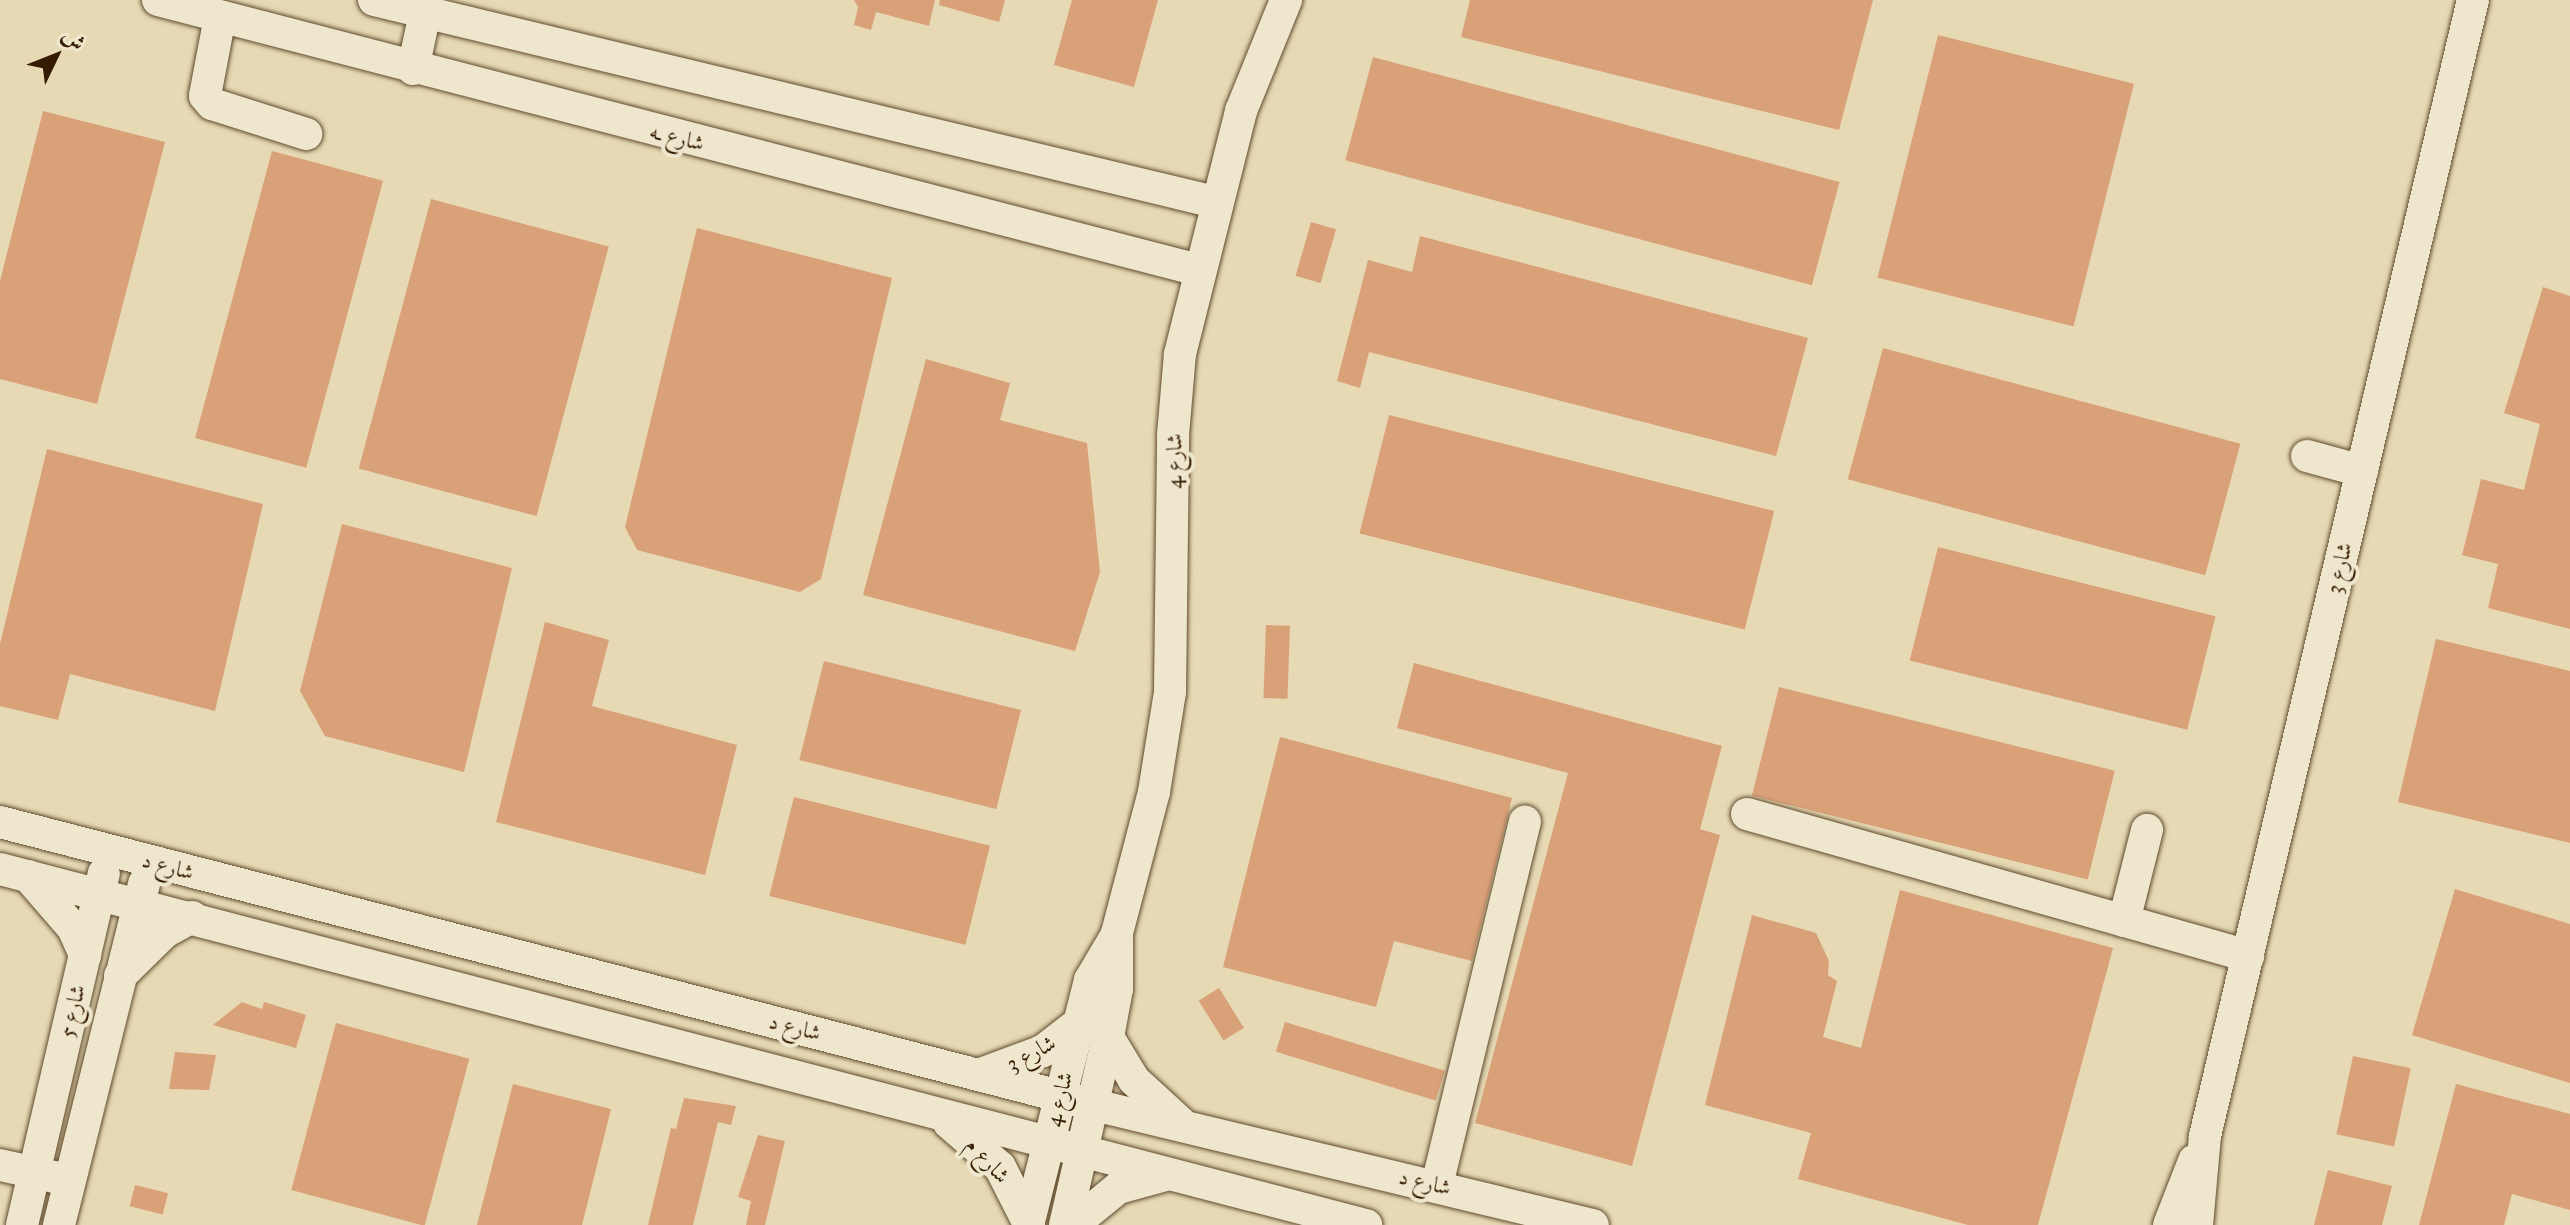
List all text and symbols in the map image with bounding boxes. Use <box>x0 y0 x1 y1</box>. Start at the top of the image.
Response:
north arrow <box>16 16 96 96</box>
text: ش <box>57 22 91 56</box>
street label: شارع ـه <box>647 117 707 157</box>
street label: شارع 4 <box>1161 433 1187 489</box>
street label: شارع 3 <box>2320 540 2358 596</box>
street label: شارع د <box>139 846 197 886</box>
street label: شارع 5 <box>53 982 91 1040</box>
street label: شارع د <box>766 1008 824 1046</box>
street label: شارع 3 <box>1002 1029 1060 1077</box>
street label: شارع 4 <box>1040 1069 1078 1129</box>
street label: شارع م <box>961 1132 1015 1188</box>
street label: شارع د <box>1396 1163 1454 1201</box>

